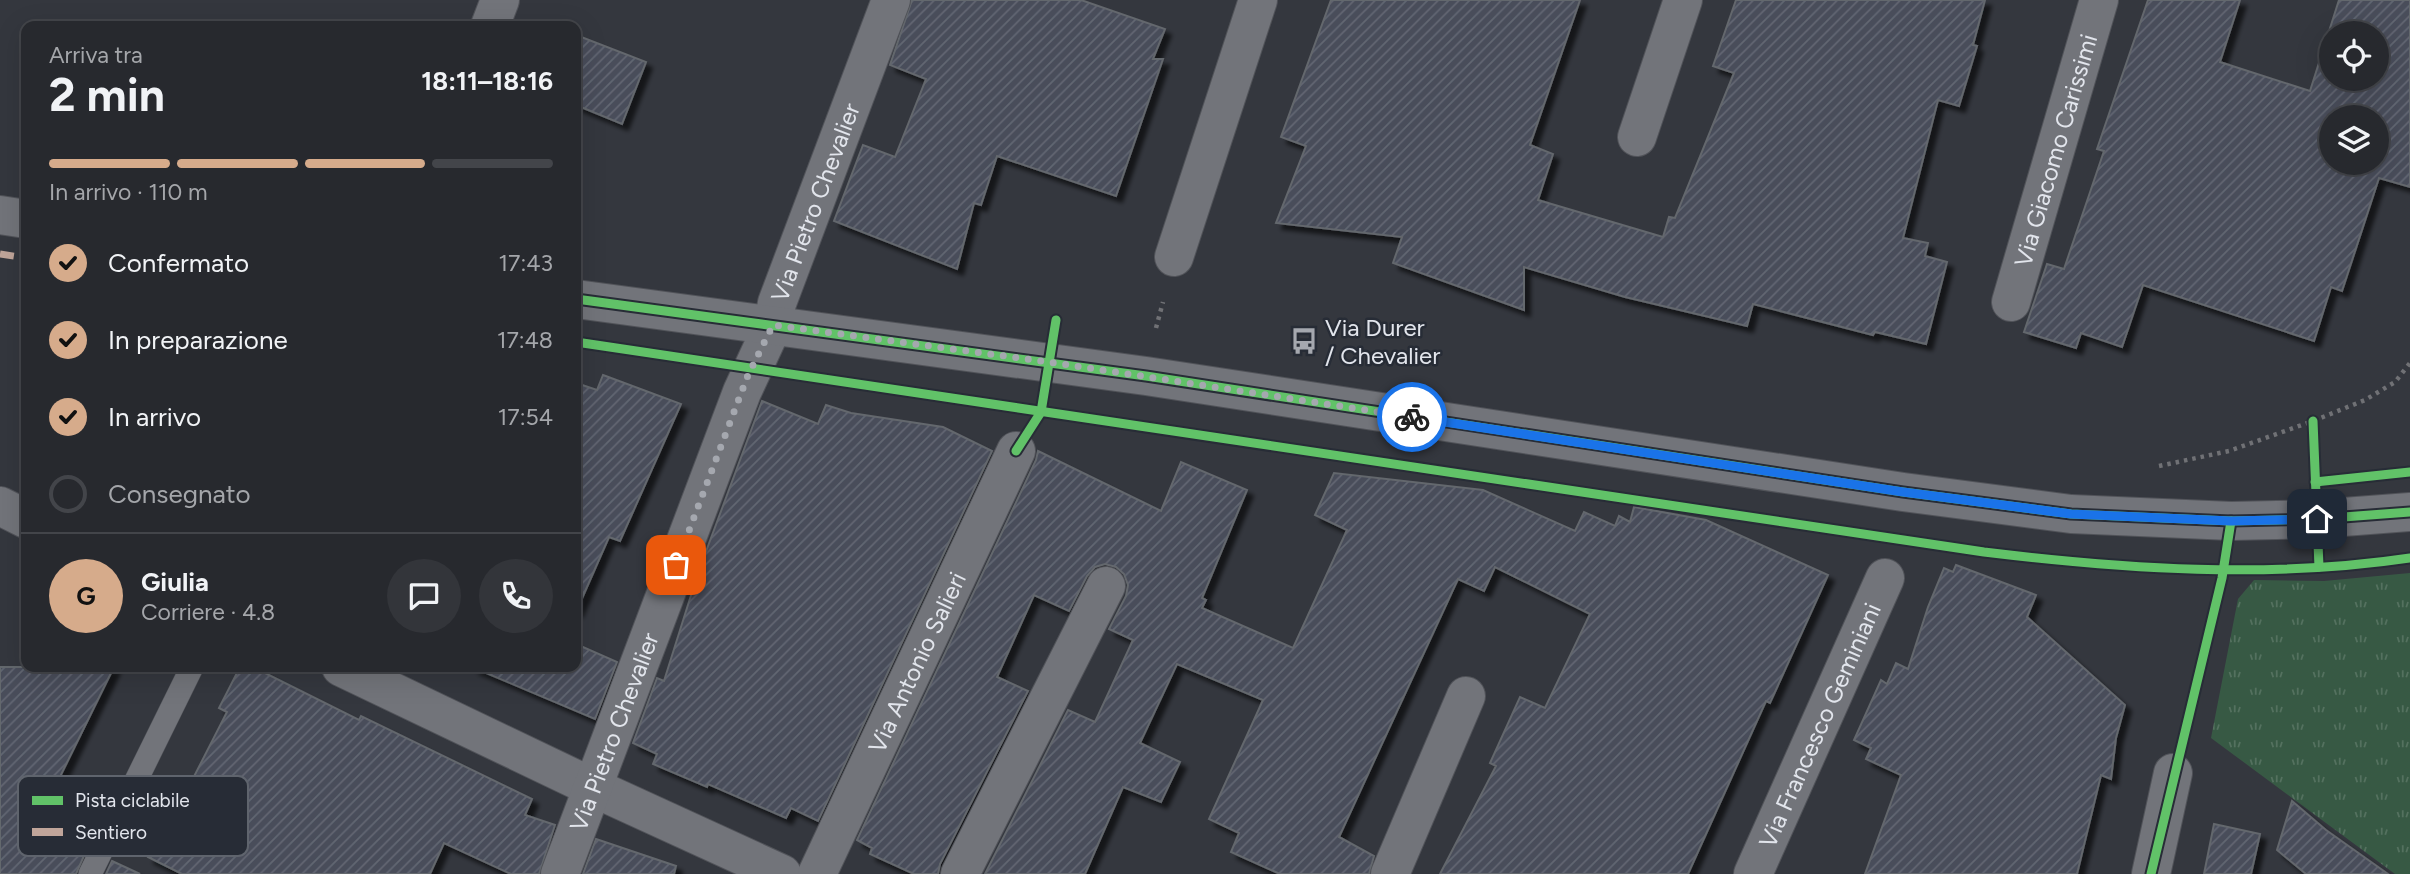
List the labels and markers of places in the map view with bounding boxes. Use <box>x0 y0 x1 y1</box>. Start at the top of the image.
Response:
place label: Via Durer / Chevalier <box>1325 313 1440 370</box>
bus stop icon: Via Durer / Chevalier <box>1289 326 1319 356</box>
pin <box>2287 489 2347 549</box>
pin <box>646 535 706 595</box>

